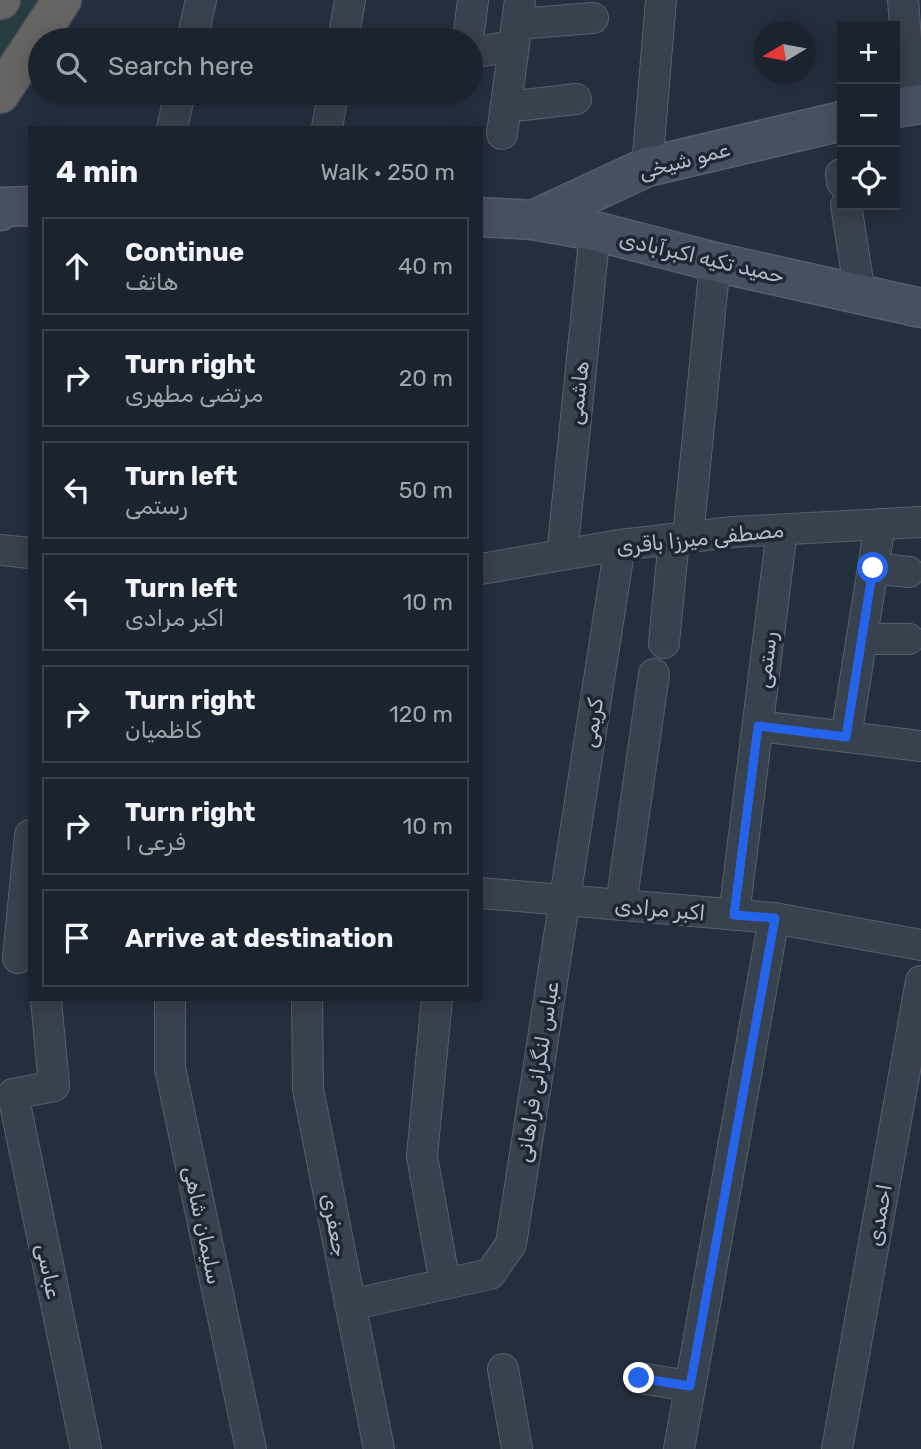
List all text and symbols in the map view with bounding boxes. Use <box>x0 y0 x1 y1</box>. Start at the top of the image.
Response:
north arrow <box>753 21 816 84</box>
map controls <box>837 21 900 210</box>
button: + <box>837 21 900 84</box>
search box <box>28 28 483 105</box>
icon: search <box>52 48 90 86</box>
text: Search here <box>108 51 254 82</box>
button: − <box>837 84 900 147</box>
street label: عمو شیخی <box>636 136 732 184</box>
button: locate <box>837 147 900 210</box>
text: 4 min <box>56 154 138 190</box>
text: Walk · 250 m <box>320 158 455 186</box>
street label: حمید تکیه اکبرآبادی <box>617 226 787 288</box>
text: Continue <box>125 237 244 268</box>
icon: ahead <box>58 247 96 285</box>
text: 40 m <box>398 252 453 280</box>
text: هاتف <box>125 268 178 296</box>
text: Turn right <box>125 349 255 380</box>
icon: right <box>58 359 96 397</box>
street label: هاشمی <box>562 360 594 426</box>
text: 20 m <box>399 364 453 392</box>
text: مرتضی مطهری <box>125 380 263 408</box>
text: Turn left <box>125 461 237 492</box>
icon: left <box>58 471 96 509</box>
text: 50 m <box>399 476 453 504</box>
text: رستمی <box>125 492 188 520</box>
street label: مصطفی میرزا باقری <box>615 517 785 559</box>
route start <box>857 552 888 583</box>
text: Turn left <box>125 573 237 604</box>
icon: left <box>58 583 96 621</box>
text: 10 m <box>402 588 453 616</box>
text: اکبر مرادی <box>125 604 224 632</box>
street label: رستمی <box>750 630 782 690</box>
text: Turn right <box>125 685 255 716</box>
icon: right <box>58 695 96 733</box>
street label: کریمی <box>576 696 608 750</box>
text: 120 m <box>389 700 453 728</box>
text: کاظمیان <box>125 716 202 744</box>
text: Turn right <box>125 797 255 828</box>
icon: right <box>58 807 96 845</box>
text: 10 m <box>402 812 453 840</box>
text: فرعی ۱ <box>125 828 186 856</box>
street label: اکبر مرادی <box>614 893 706 925</box>
icon: arrive <box>58 919 96 957</box>
text: Arrive at destination <box>125 923 393 954</box>
street label: عباس لنگرانی فراهانی <box>510 980 564 1164</box>
street label: سلیمان شاهی <box>178 1164 228 1286</box>
street label: احمدی <box>861 1182 897 1248</box>
street label: جعفری <box>317 1191 353 1259</box>
street label: عباسی <box>31 1241 67 1301</box>
route end <box>623 1362 654 1393</box>

